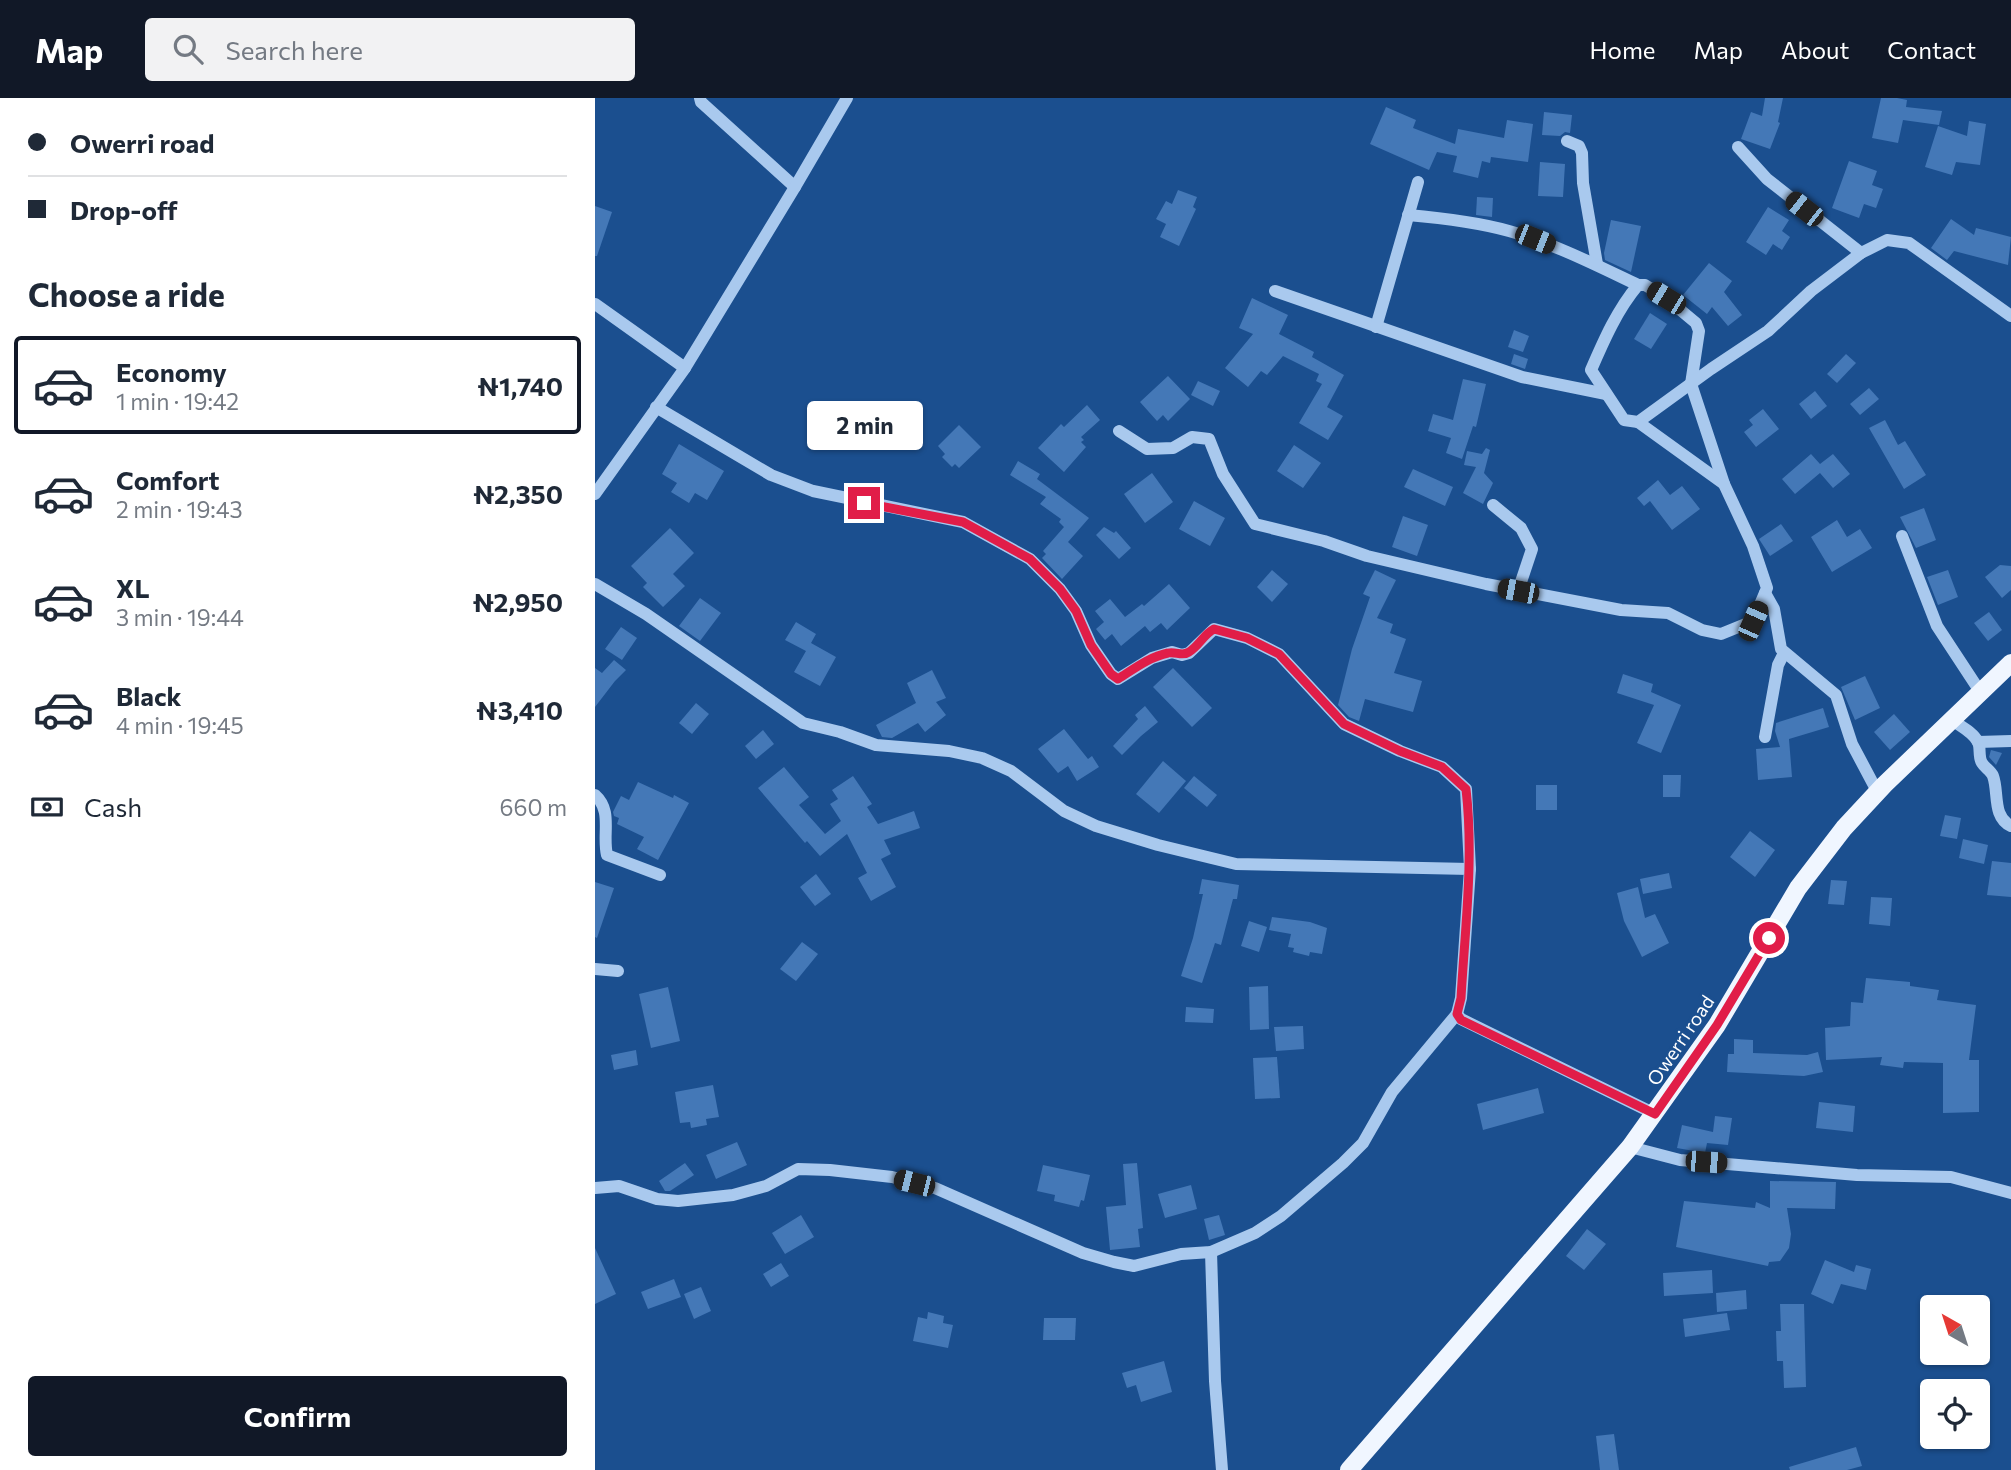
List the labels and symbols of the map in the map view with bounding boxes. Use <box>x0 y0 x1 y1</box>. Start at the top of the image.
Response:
car <box>1781 188 1828 230</box>
car <box>1512 221 1559 257</box>
car <box>1643 278 1690 318</box>
callout: 2 min <box>806 402 922 450</box>
route end <box>848 487 880 519</box>
car <box>1496 577 1541 605</box>
car <box>1735 598 1772 644</box>
route start <box>1753 922 1785 954</box>
street label: Owerri road <box>1641 991 1719 1089</box>
car <box>1685 1150 1728 1174</box>
car <box>892 1168 937 1198</box>
north arrow <box>1920 1295 1990 1365</box>

